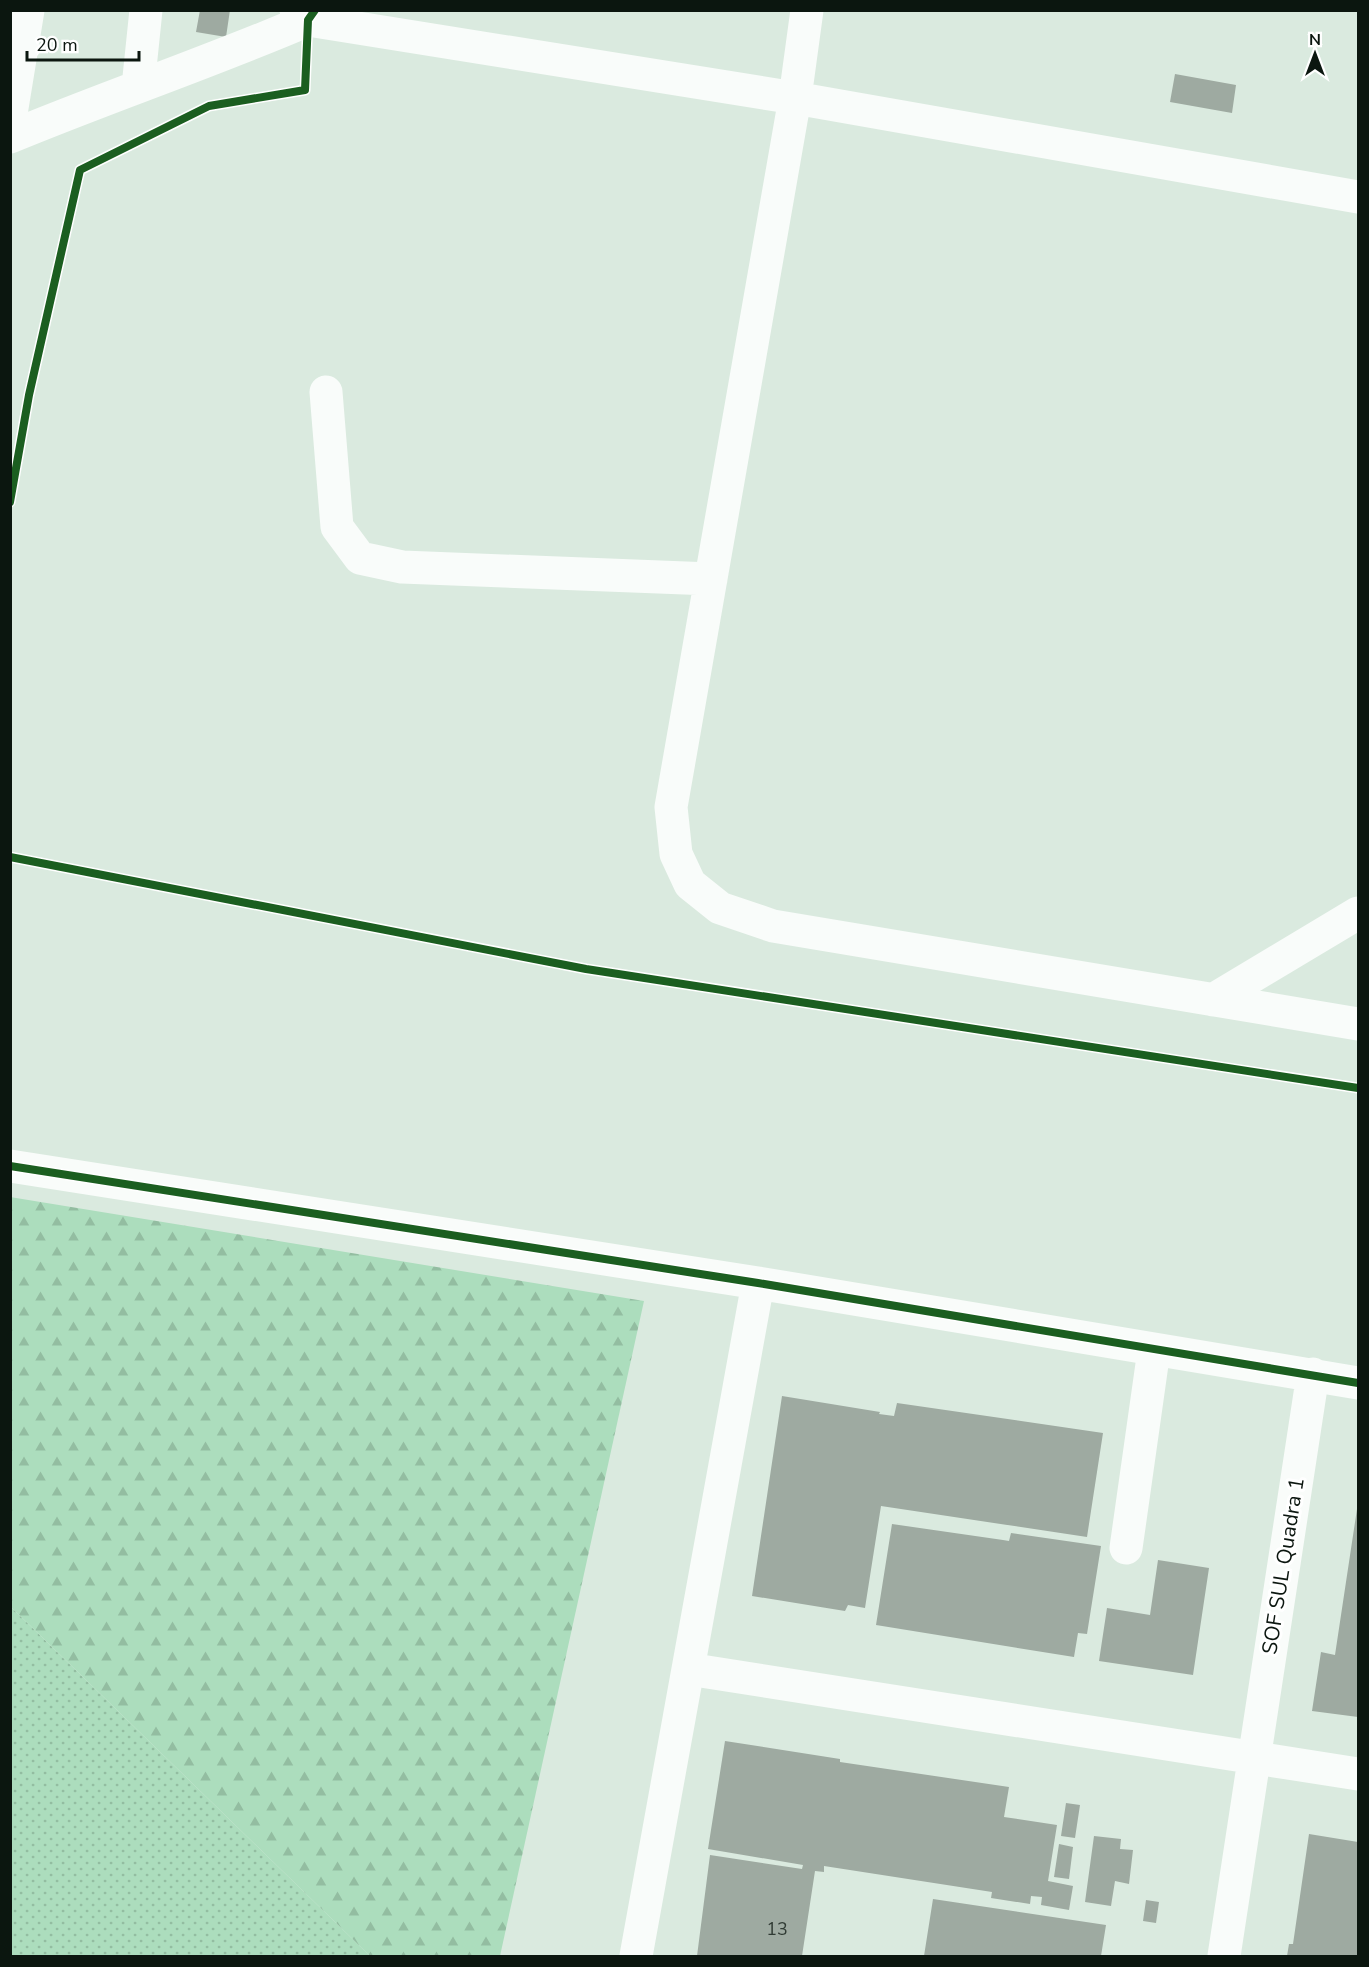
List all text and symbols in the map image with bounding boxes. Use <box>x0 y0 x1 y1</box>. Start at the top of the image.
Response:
scale bar <box>27 24 140 62</box>
north arrow <box>1285 24 1345 84</box>
text: N <box>1309 29 1321 51</box>
text: 20 m <box>36 33 78 57</box>
street label: SOF SUL Quadra 1 <box>1255 1476 1311 1656</box>
house number: 13 <box>766 1917 788 1941</box>

